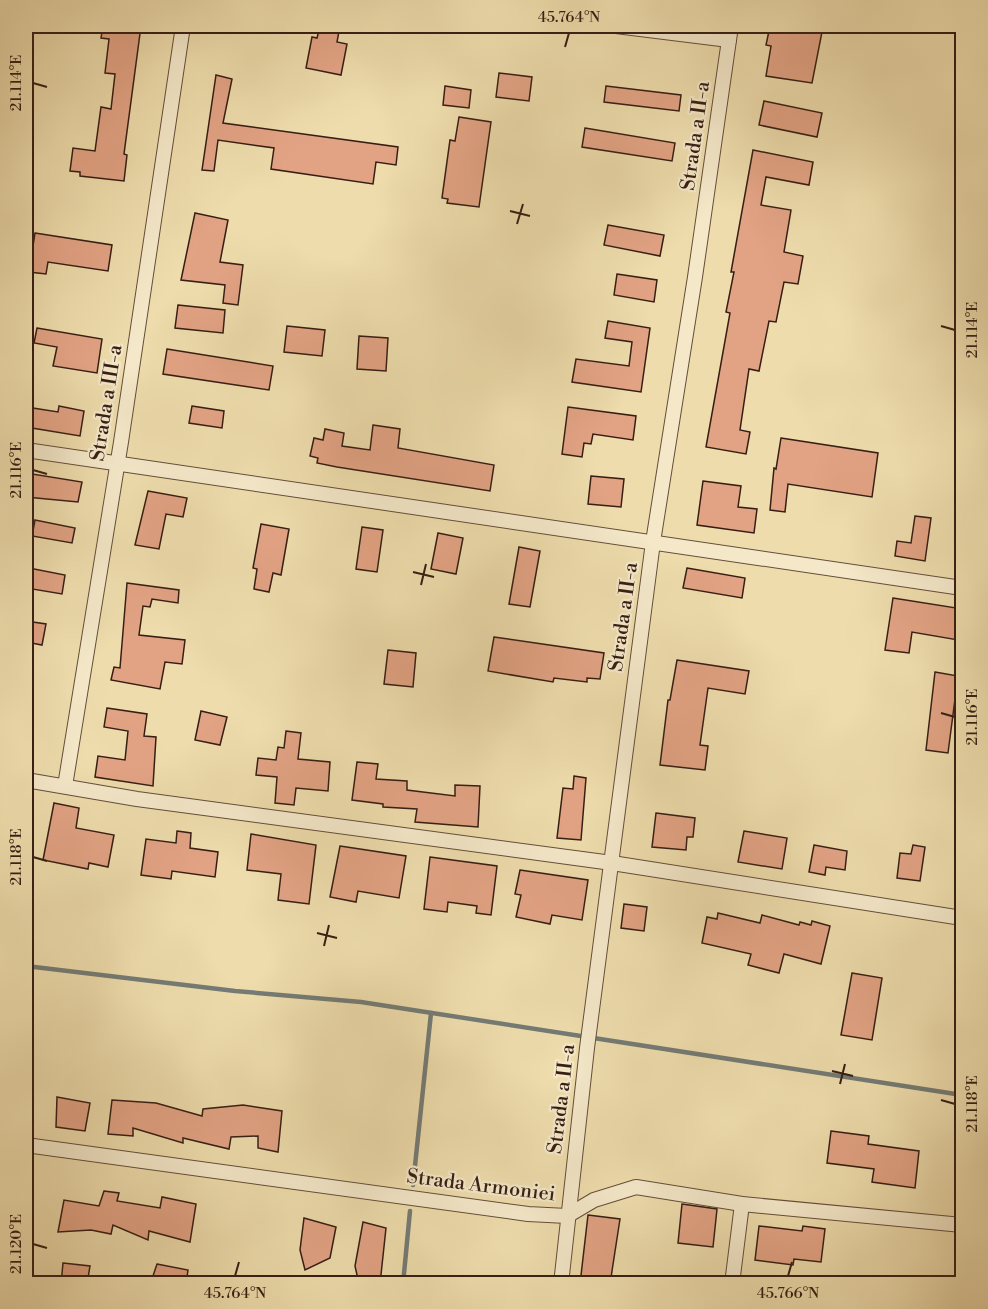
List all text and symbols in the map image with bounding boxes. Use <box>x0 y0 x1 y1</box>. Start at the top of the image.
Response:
text: 45.764°N <box>538 8 600 27</box>
text: 21.114°E <box>7 55 26 111</box>
street label: Strada a II-a <box>676 79 716 192</box>
text: 21.114°E <box>963 302 982 358</box>
street label: Strada a III-a <box>85 342 129 463</box>
text: 21.116°E <box>7 442 26 498</box>
street label: Strada a II-a <box>604 560 644 673</box>
text: 21.116°E <box>963 689 982 745</box>
text: 21.118°E <box>7 828 26 886</box>
street label: Strada a II-a <box>543 1042 581 1155</box>
text: 21.118°E <box>963 1075 982 1133</box>
street label: Strada Armoniei <box>405 1164 557 1208</box>
text: 21.120°E <box>7 1214 26 1274</box>
text: 45.764°N <box>204 1284 266 1303</box>
text: 45.766°N <box>757 1284 819 1303</box>

